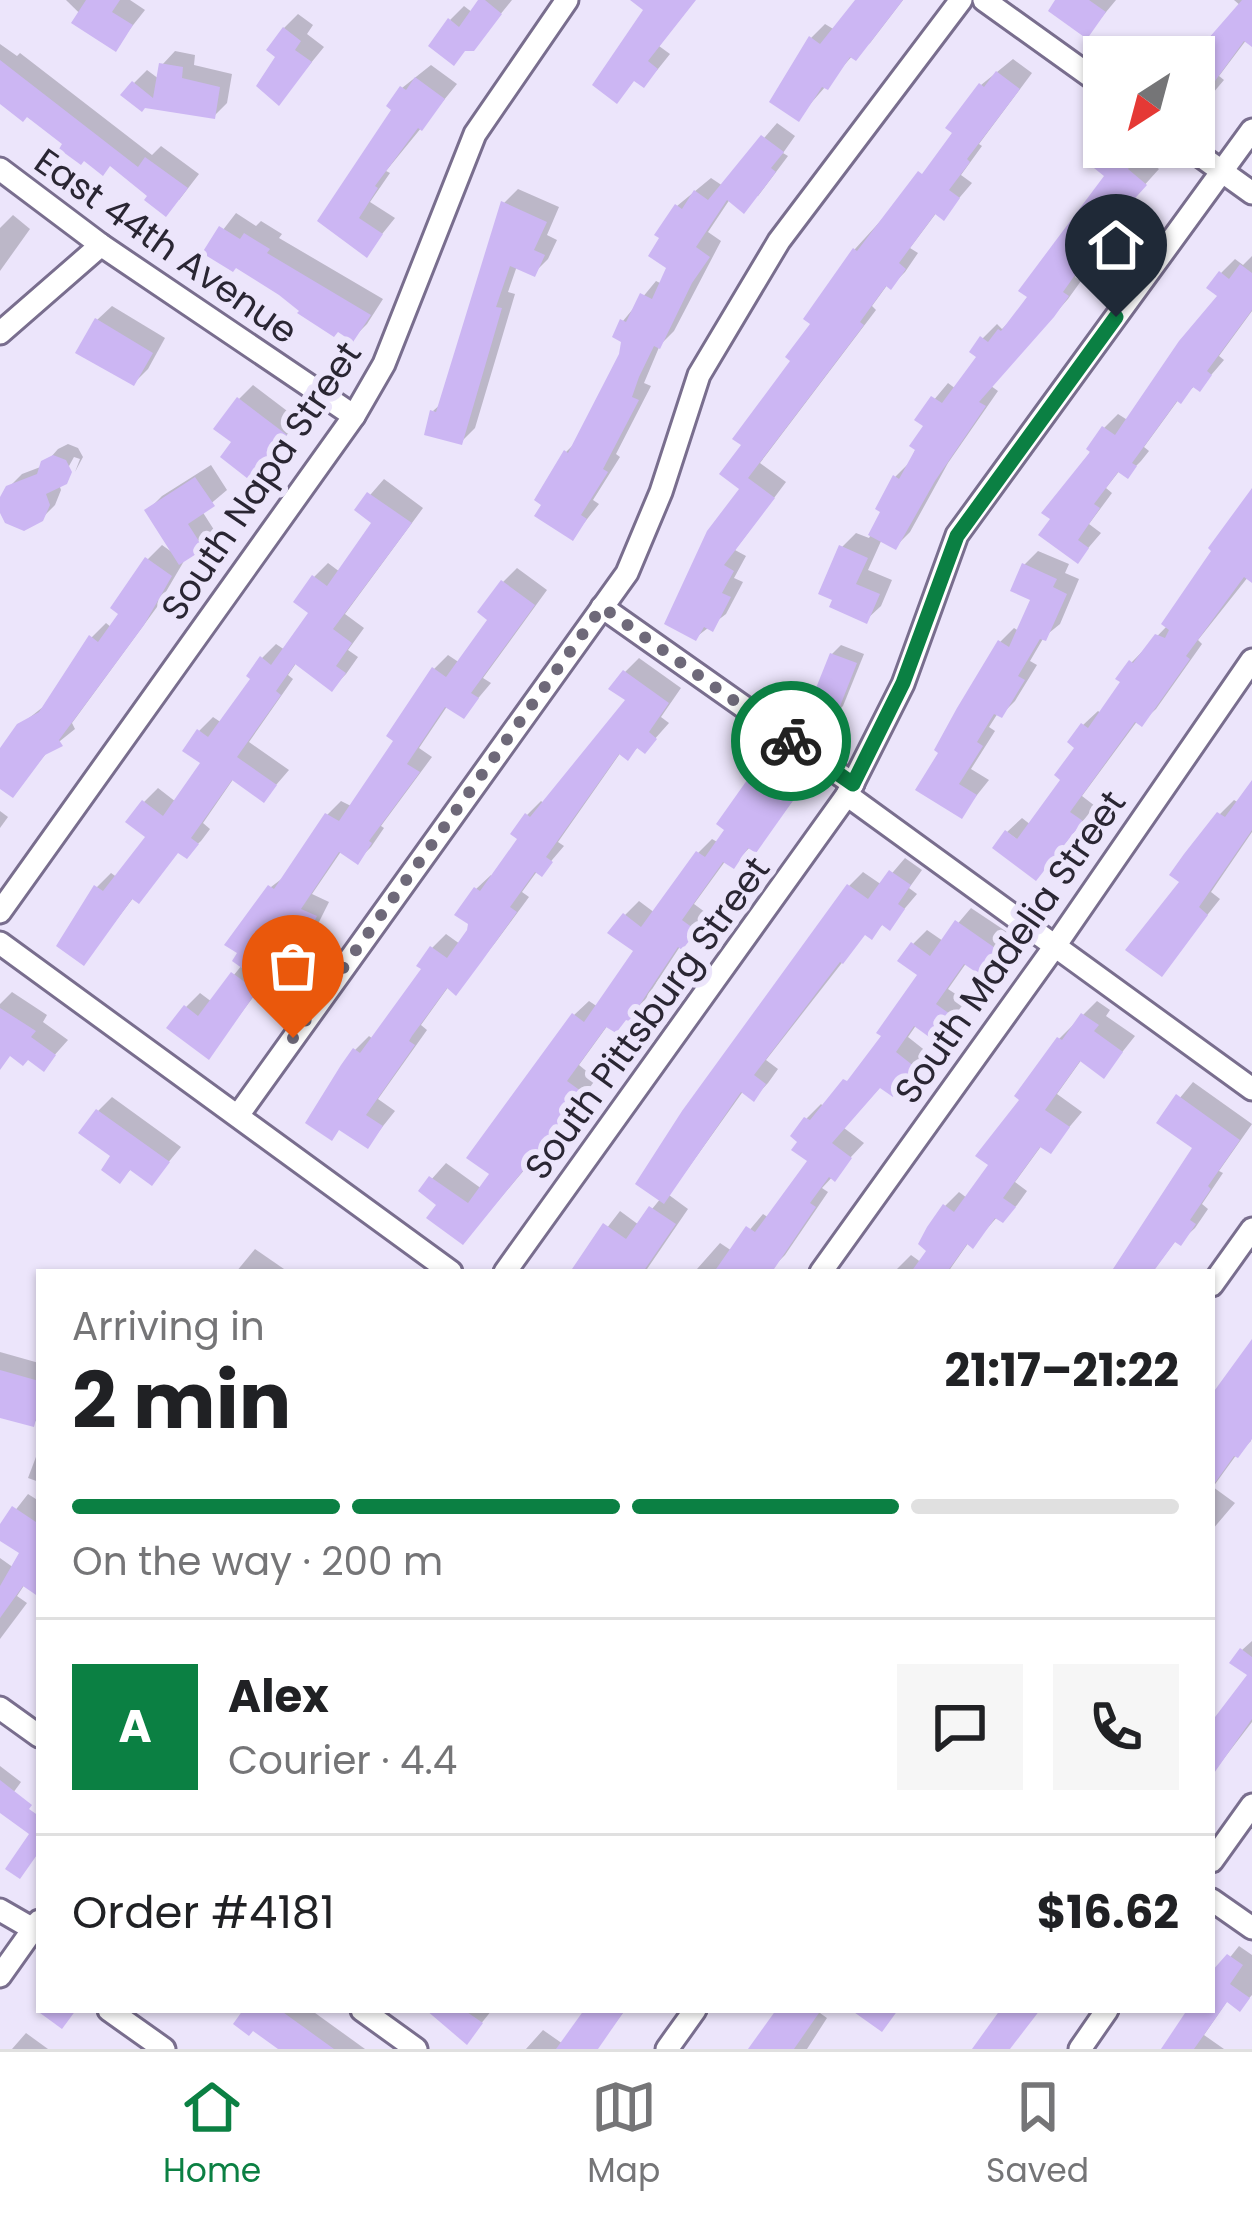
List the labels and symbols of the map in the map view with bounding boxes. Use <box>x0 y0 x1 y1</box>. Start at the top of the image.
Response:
north arrow <box>1083 36 1215 168</box>
street label: East 44th Avenue <box>24 136 308 356</box>
pin <box>1065 194 1167 317</box>
street label: South Napa Street <box>149 331 373 631</box>
courier <box>731 681 851 801</box>
street label: South Madelia Street <box>882 780 1138 1114</box>
street label: South Pittsburg Street <box>512 846 782 1190</box>
pin <box>242 915 344 1038</box>

